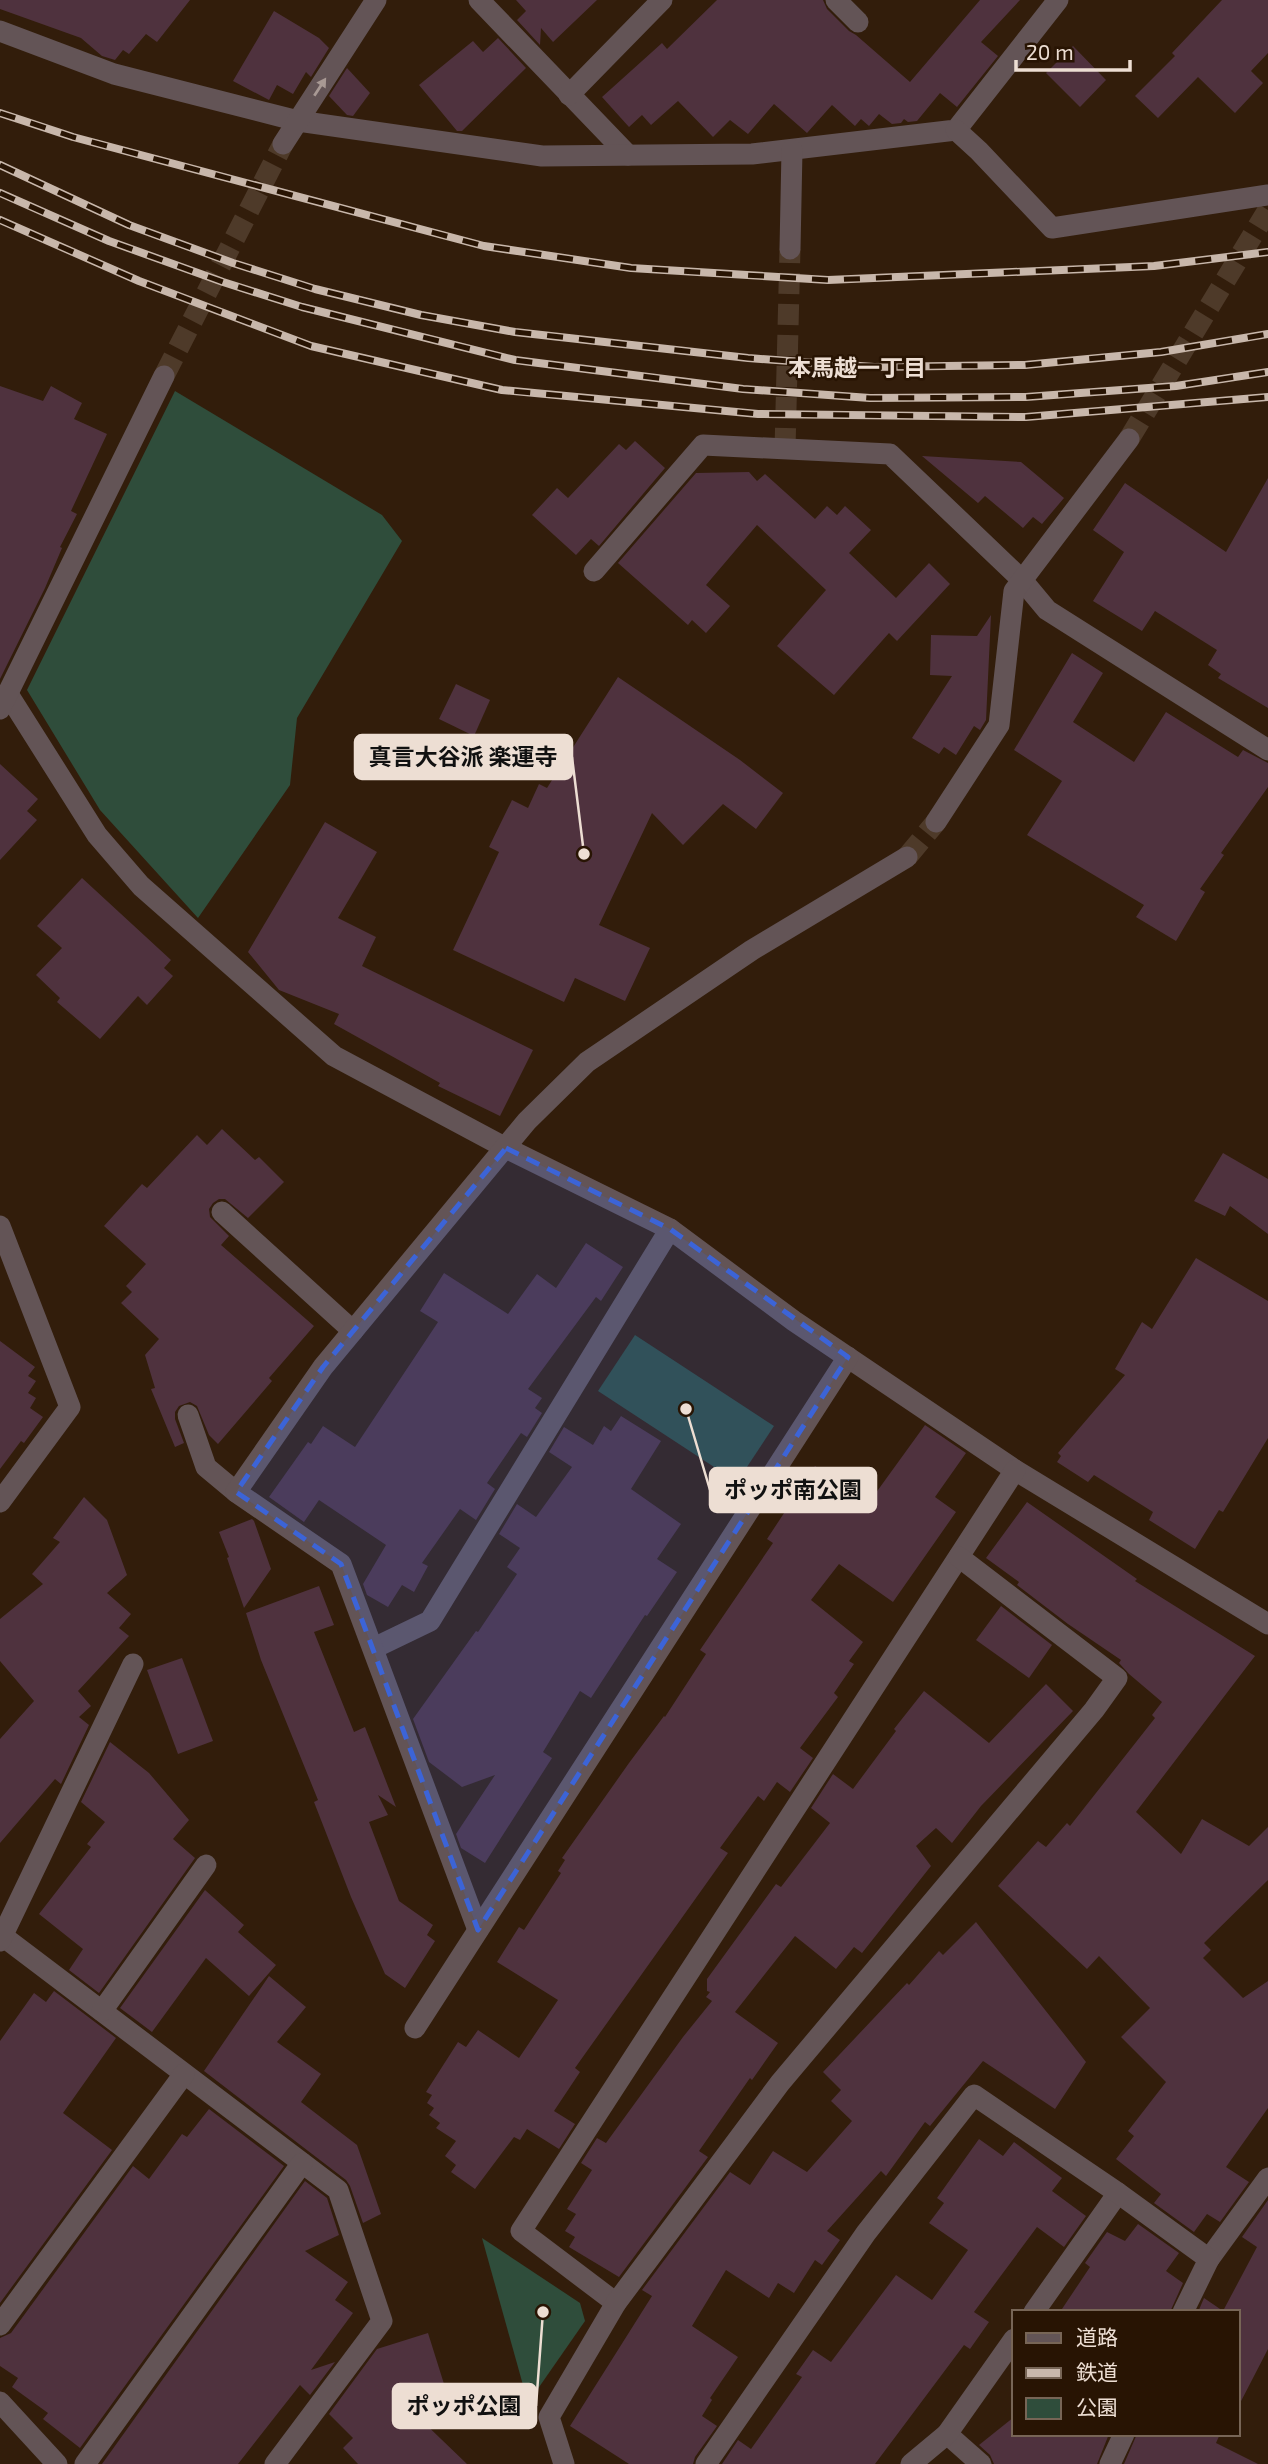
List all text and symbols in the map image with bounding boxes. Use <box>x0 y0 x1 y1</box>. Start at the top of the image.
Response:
scale bar <box>1016 28 1130 72</box>
text: 20 m <box>1026 39 1074 64</box>
one-way arrow <box>313 77 326 96</box>
district label: 本馬越一丁目 <box>788 353 926 381</box>
callout: 真言大谷派 楽運寺 <box>355 735 572 779</box>
text: 真言大谷派 楽運寺 <box>369 742 557 770</box>
callout: ポッポ南公園 <box>710 1468 876 1512</box>
text: ポッポ南公園 <box>724 1475 862 1503</box>
legend <box>1012 2310 1240 2436</box>
text: 道路 <box>1076 2324 1118 2349</box>
text: 鉄道 <box>1076 2359 1118 2384</box>
callout: ポッポ公園 <box>393 2384 536 2428</box>
text: ポッポ公園 <box>407 2391 522 2419</box>
text: 公園 <box>1076 2394 1118 2419</box>

